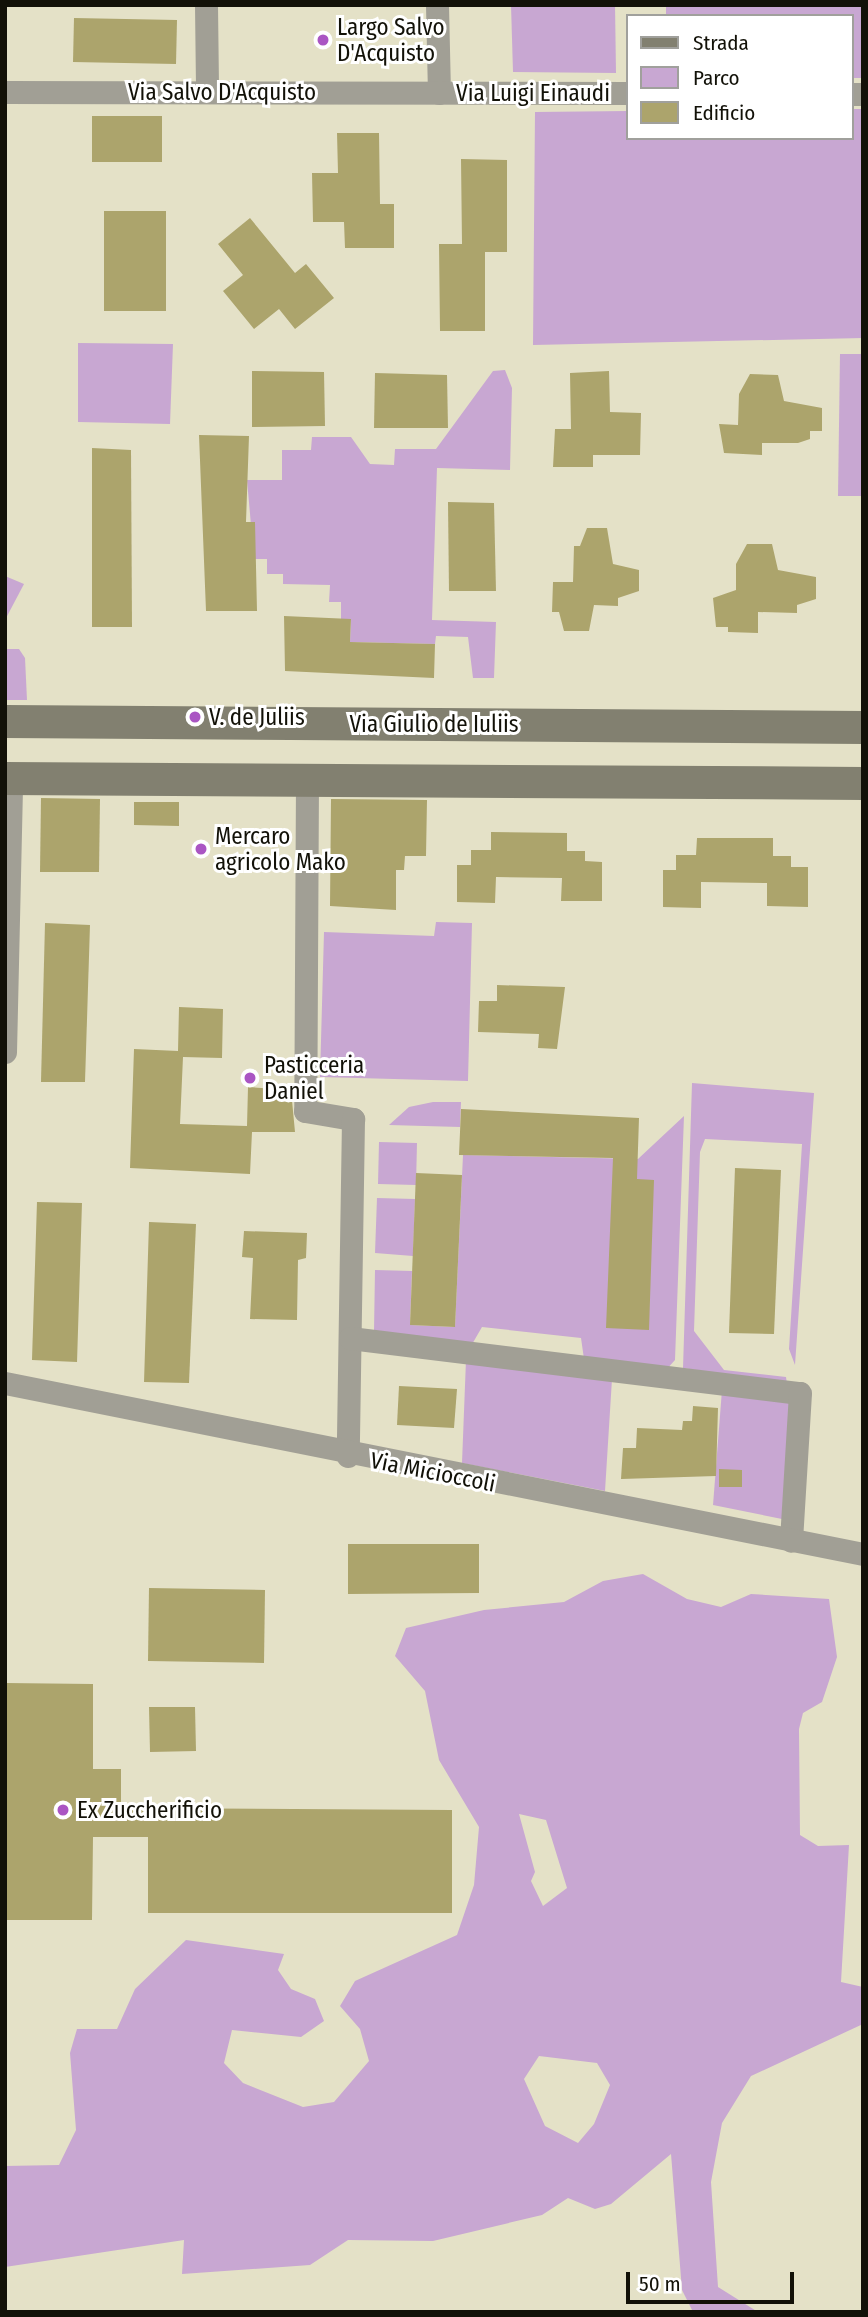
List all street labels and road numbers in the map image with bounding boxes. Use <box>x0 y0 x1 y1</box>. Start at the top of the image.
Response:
street label: Via Salvo D'Acquisto <box>128 78 316 106</box>
street label: Via Luigi Einaudi <box>456 79 610 107</box>
street label: Via Giulio de Iuliis <box>349 710 519 738</box>
street label: Via Micioccoli <box>368 1446 498 1498</box>

